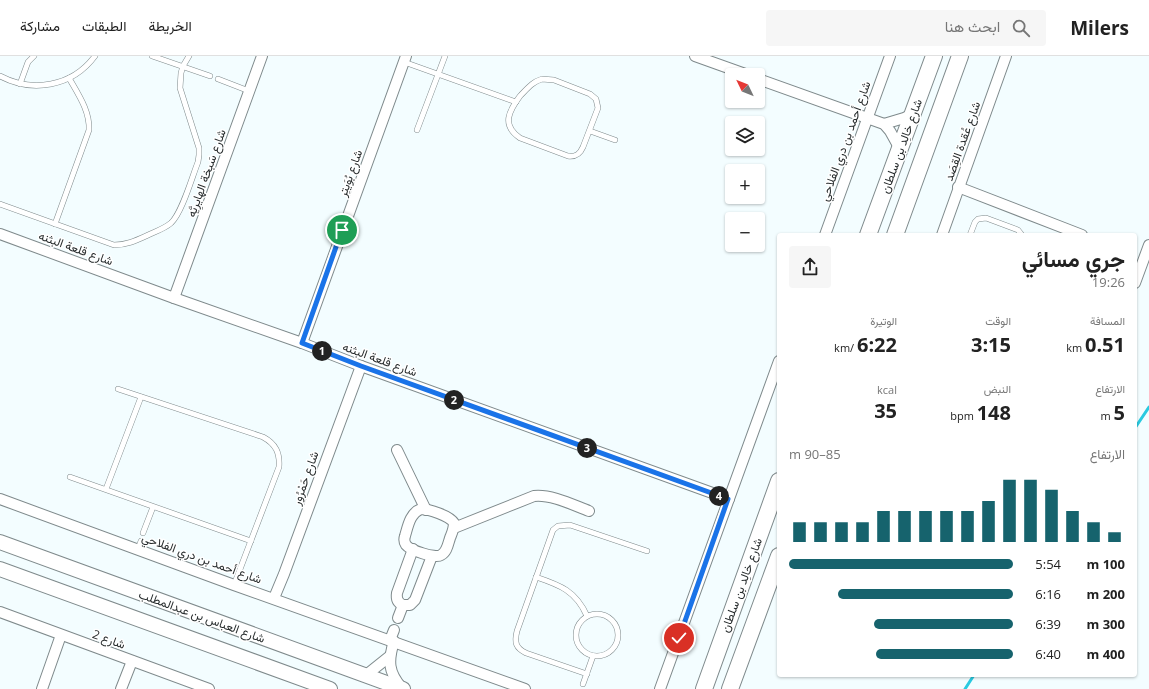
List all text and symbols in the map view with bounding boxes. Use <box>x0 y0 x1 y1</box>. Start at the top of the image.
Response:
search box <box>766 10 1046 46</box>
text: Milers <box>1070 15 1129 41</box>
text: مشاركة <box>20 16 60 35</box>
text: الطبقات <box>82 16 126 35</box>
text: الخريطة <box>148 16 192 35</box>
text: ابحث هنا <box>945 16 1000 36</box>
icon: search <box>1010 17 1032 39</box>
north arrow <box>725 68 765 108</box>
map controls <box>725 68 765 252</box>
street label: شارع أحمد بن دري الفلاحي <box>815 79 876 204</box>
street label: شارع خالِد بن سلطان <box>876 96 927 196</box>
street label: شارع عُقدة القِصَد <box>940 99 985 183</box>
button: layers <box>725 116 765 156</box>
street label: شارع سَبخة الهايرِيَّه <box>182 127 231 220</box>
street label: شارع بُوَيتِر <box>333 147 367 200</box>
button: + <box>725 164 765 204</box>
button: − <box>725 212 765 252</box>
pin <box>325 213 359 247</box>
icon: arrive <box>331 219 353 241</box>
street label: شارع قلعة البثنه <box>36 227 116 270</box>
text: جري مسائي <box>1022 243 1125 273</box>
button: share <box>789 246 831 288</box>
text: 19:26 <box>1092 273 1125 291</box>
text: الوتيرة <box>870 313 897 328</box>
text: الوقت <box>985 313 1011 328</box>
text: المسافة <box>1090 313 1125 328</box>
text: 6:22 <box>857 331 897 358</box>
text: 3:15 <box>971 331 1011 358</box>
text: 0.51 <box>1085 331 1125 358</box>
street label: شارع قلعة البثنه <box>340 338 420 381</box>
text: /km <box>834 340 857 355</box>
text: km <box>1066 340 1085 355</box>
pin: 1 <box>312 341 332 361</box>
text: 1 <box>319 343 325 358</box>
text: النبض <box>984 381 1011 396</box>
text: الارتفاع <box>1095 381 1125 396</box>
text: kcal <box>877 382 897 397</box>
pin: 2 <box>444 390 464 410</box>
text: 2 <box>451 392 457 407</box>
text: 35 <box>874 397 897 424</box>
text: 148 <box>977 399 1011 426</box>
text: 5 <box>1114 399 1125 426</box>
text: bpm <box>950 408 977 423</box>
text: m <box>1101 408 1114 423</box>
pin: 3 <box>577 438 597 458</box>
text: 3 <box>584 440 590 455</box>
text: 85–90 m <box>789 445 841 463</box>
text: الارتفاع <box>1090 445 1125 463</box>
street label: شارع حَمْرُور <box>287 449 324 509</box>
pin: 4 <box>709 486 729 506</box>
text: 4 <box>716 488 722 503</box>
street label: شارع أحمد بن دري الفلاحي <box>139 528 264 589</box>
street label: شارع خالِد بن سلطان <box>716 535 767 635</box>
text: 5:54 <box>1035 555 1061 573</box>
text: 100 m <box>1087 555 1125 573</box>
street label: شارع العباس بن عبدالمطلب <box>136 585 268 648</box>
text: 6:16 <box>1035 585 1061 603</box>
text: 200 m <box>1087 585 1125 603</box>
text: 6:39 <box>1035 615 1061 633</box>
text: 300 m <box>1087 615 1125 633</box>
pin <box>662 621 696 655</box>
street label: شارع 2 <box>90 625 128 654</box>
icon: check <box>668 627 690 649</box>
text: 6:40 <box>1035 645 1061 663</box>
text: 400 m <box>1087 645 1125 663</box>

